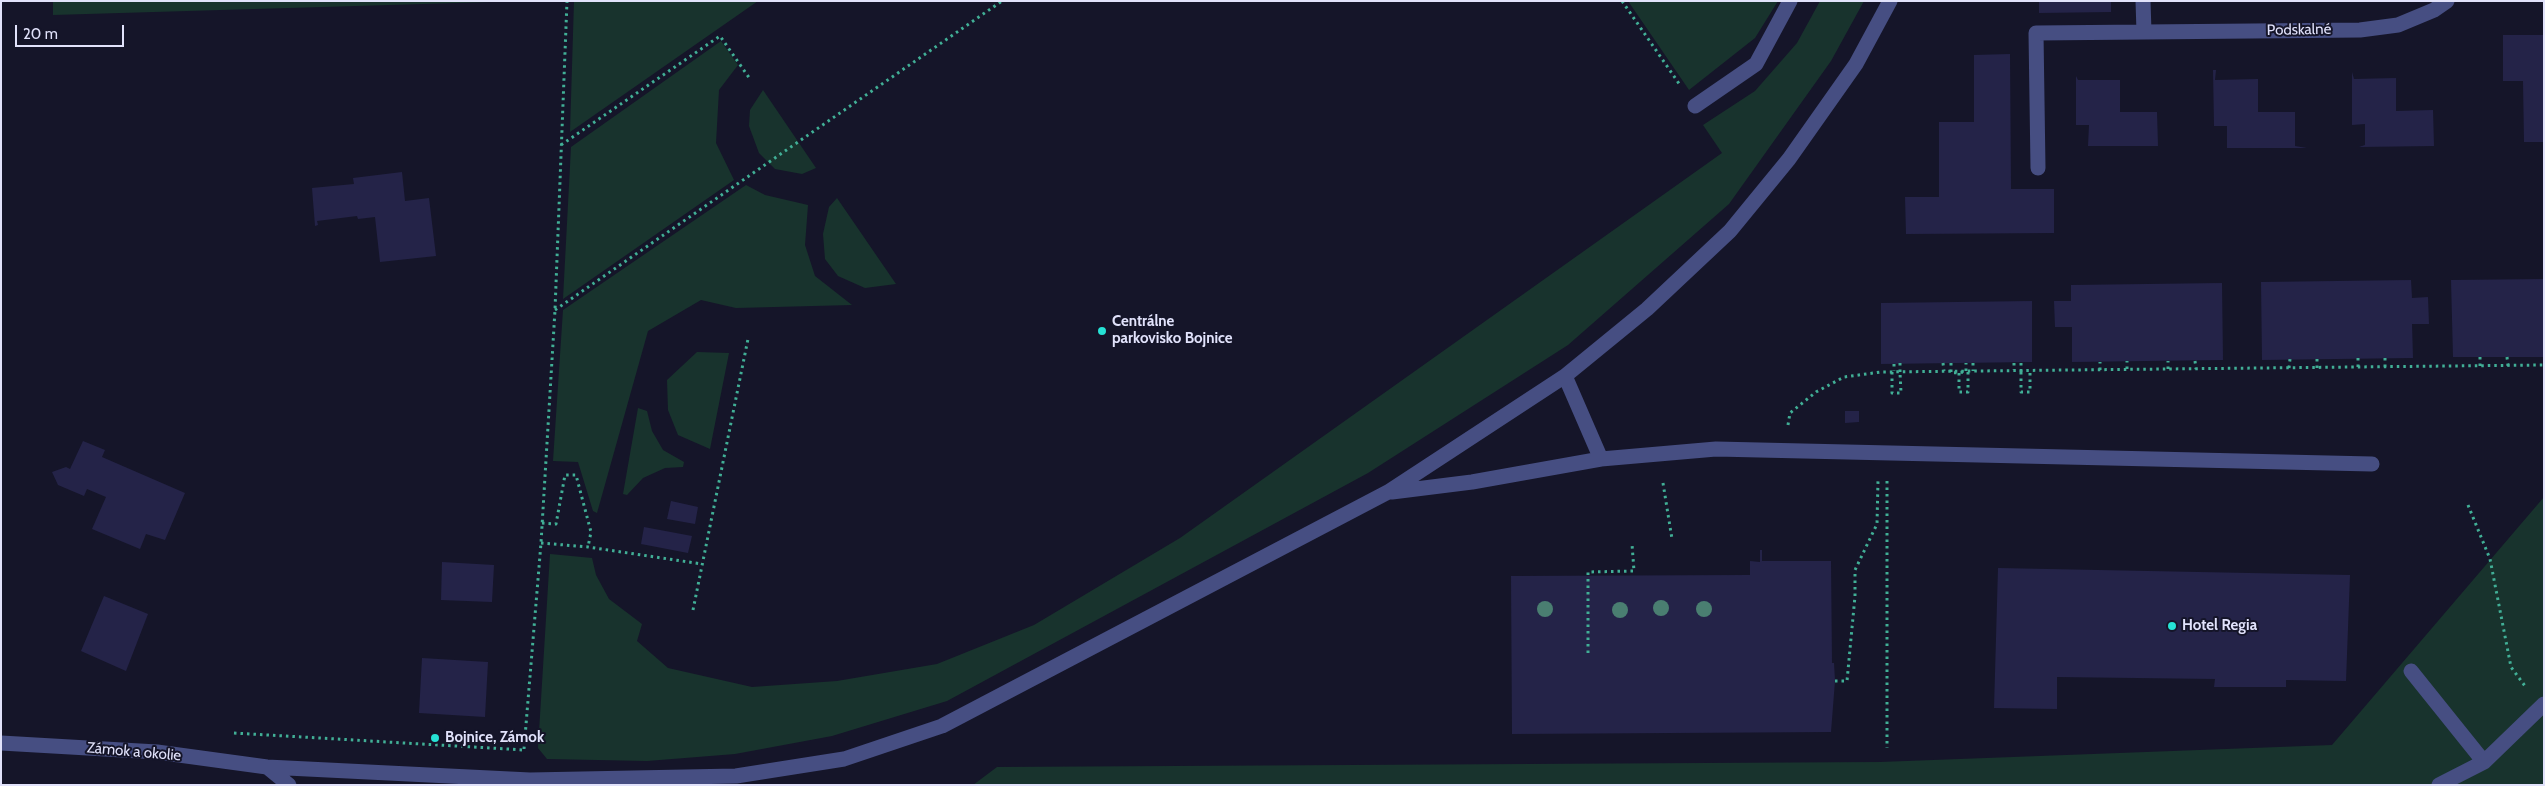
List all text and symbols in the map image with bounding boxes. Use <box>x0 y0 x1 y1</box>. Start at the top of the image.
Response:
scale bar <box>18 15 126 47</box>
street label: Podskalné <box>2267 20 2331 40</box>
text: 20 m <box>23 25 58 43</box>
place label: Centrálne parkovisko Bojnice <box>1112 313 1233 348</box>
marker: Centrálne parkovisko Bojnice <box>1096 325 1108 337</box>
place label: Hotel Regia <box>2182 617 2257 635</box>
marker: Hotel Regia <box>2166 620 2178 632</box>
place label: Bojnice, Zámok <box>445 729 544 747</box>
marker: Bojnice, Zámok <box>429 732 441 744</box>
street label: Zámok a okolie <box>86 739 182 765</box>

